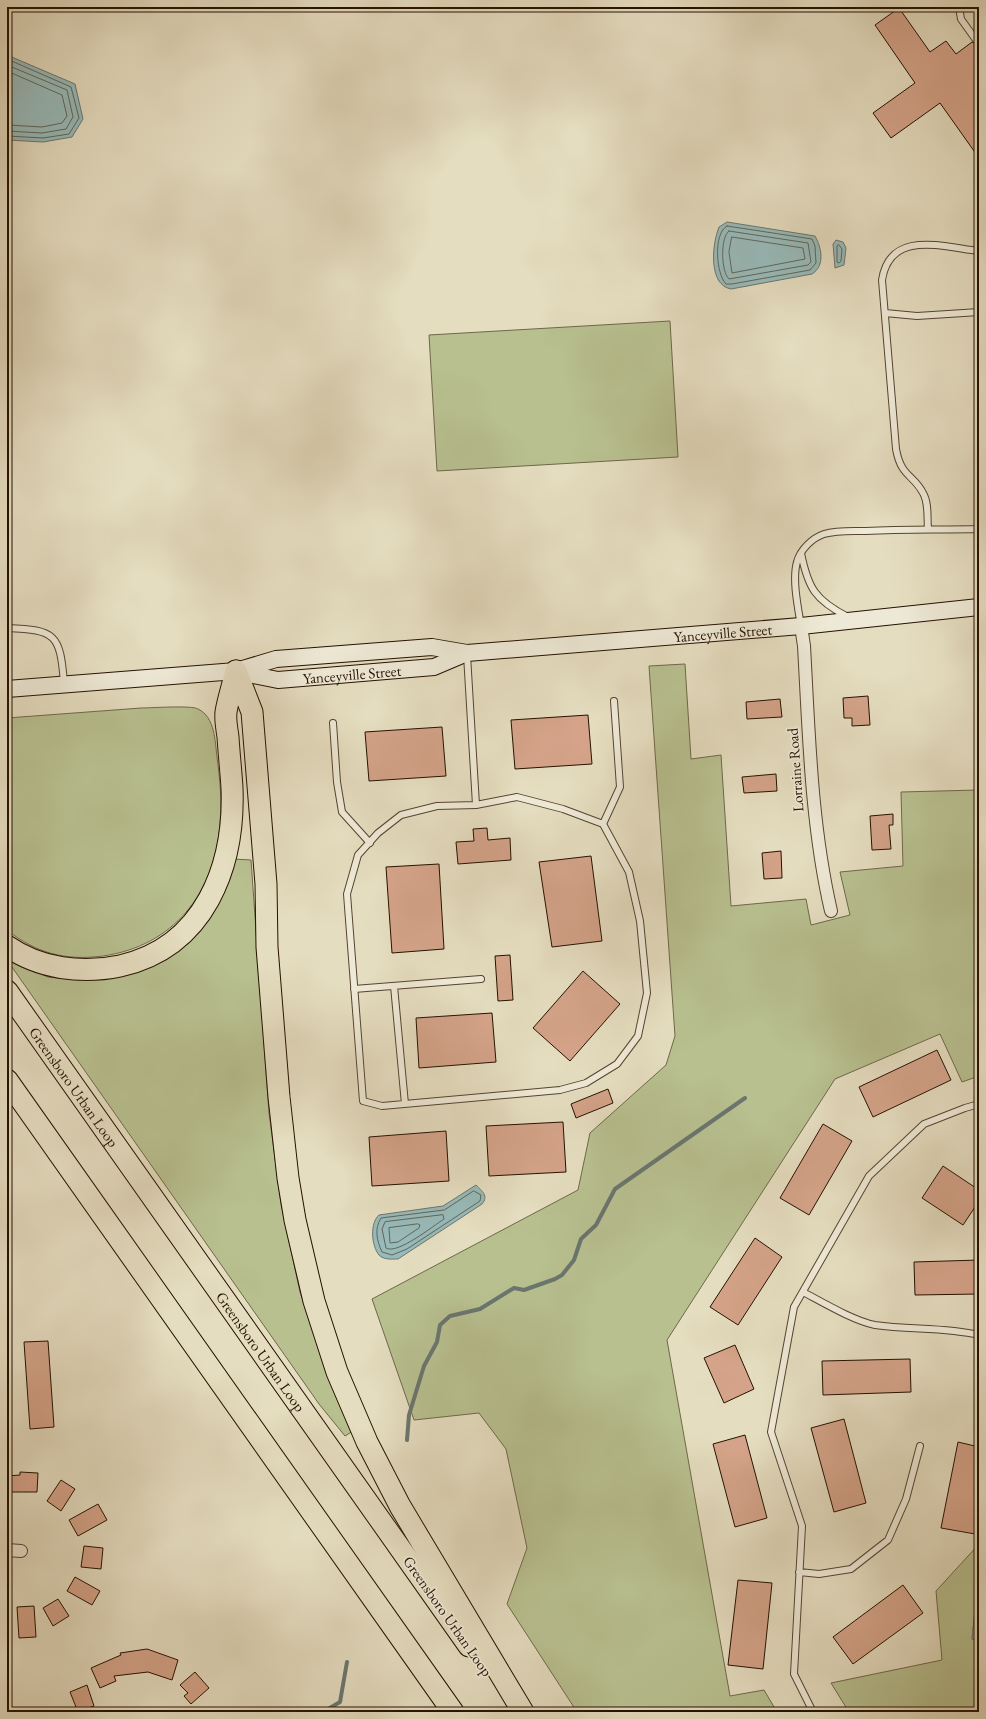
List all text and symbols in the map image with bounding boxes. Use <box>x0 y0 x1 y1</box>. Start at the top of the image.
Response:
street label: Yanceyville Street <box>673 619 773 646</box>
street label: Yanceyville Street <box>302 660 402 687</box>
street label: Lorraine Road <box>783 727 807 813</box>
street label: Greensboro Urban Loop <box>26 1023 123 1151</box>
street label: Greensboro Urban Loop <box>212 1288 310 1415</box>
street label: Greensboro Urban Loop <box>399 1552 497 1680</box>

